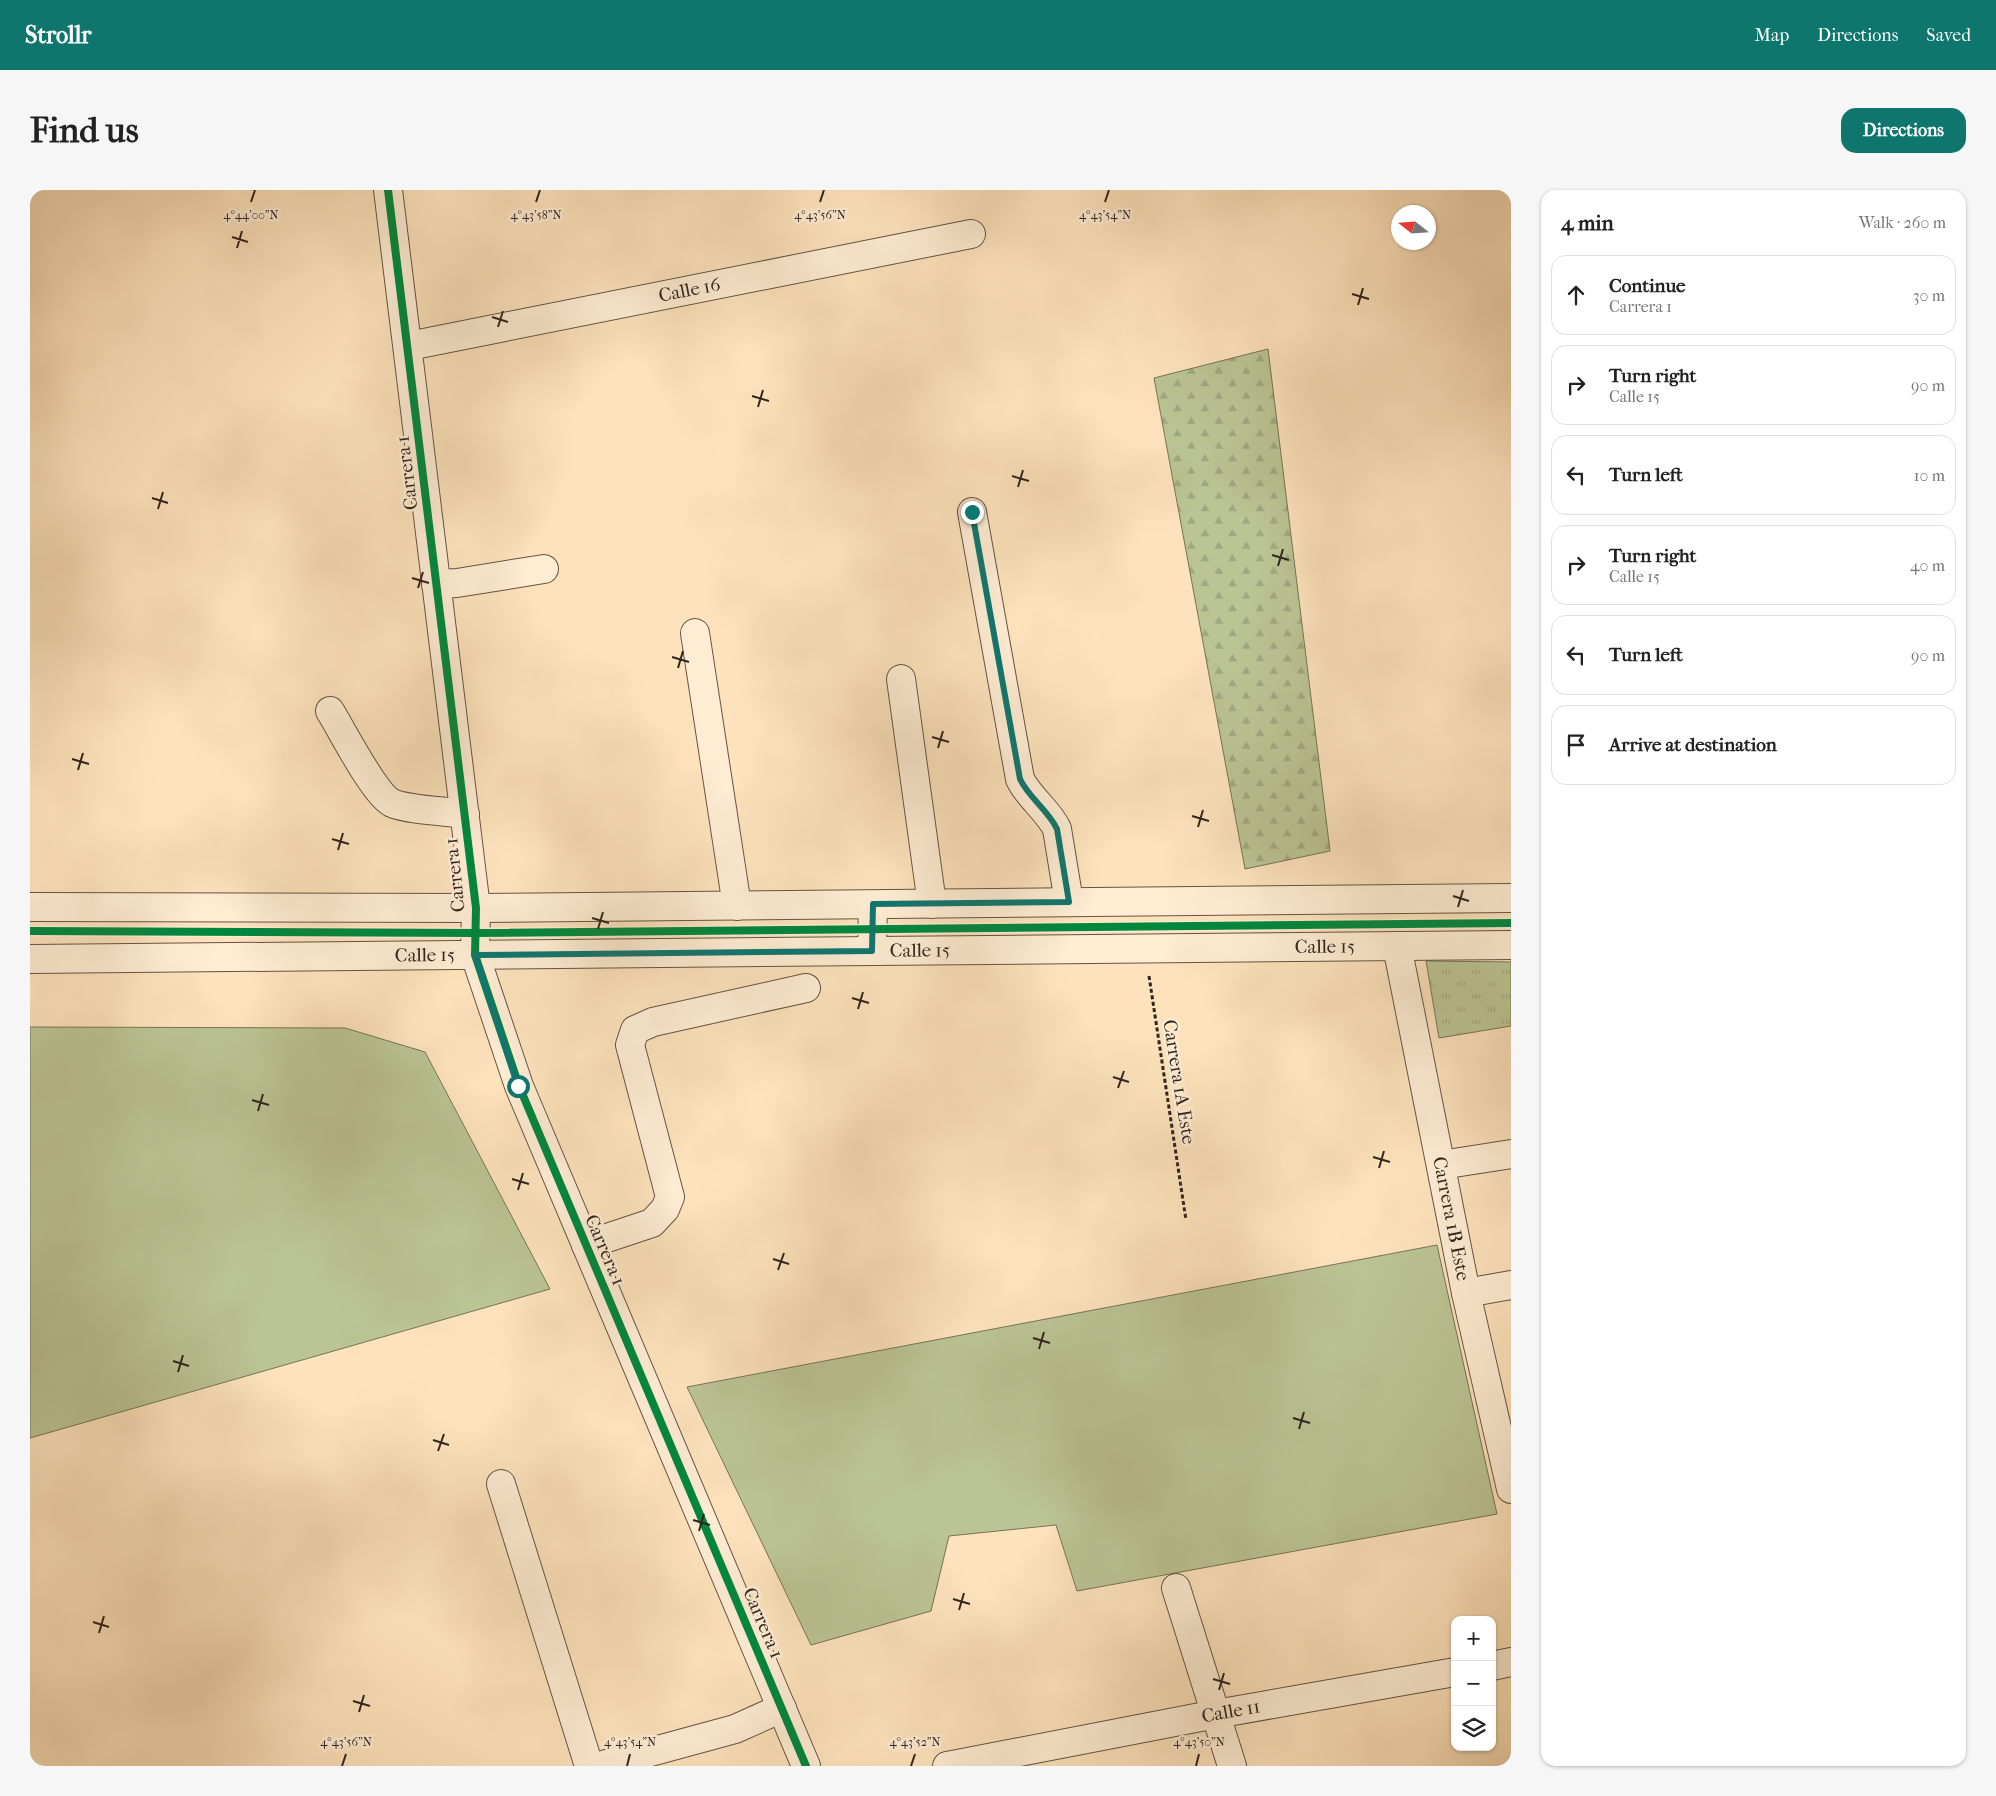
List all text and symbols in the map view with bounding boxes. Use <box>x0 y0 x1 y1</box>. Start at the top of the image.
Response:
text: Strollr <box>25 21 92 49</box>
text: Map <box>1755 25 1789 46</box>
text: Directions <box>1817 25 1898 46</box>
text: Saved <box>1926 25 1971 46</box>
button: Directions <box>1841 108 1966 153</box>
text: Find us <box>30 110 139 151</box>
north arrow <box>1391 205 1436 250</box>
text: 4°44'00"N <box>223 208 279 222</box>
text: 4°43'58"N <box>510 208 562 222</box>
text: 4°43'56"N <box>794 208 846 222</box>
text: 4°43'54"N <box>1079 208 1131 222</box>
text: 4 min <box>1561 211 1614 235</box>
text: Walk · 260 m <box>1859 213 1946 232</box>
street label: Calle 16 <box>657 273 723 307</box>
text: Continue <box>1609 275 1685 297</box>
icon: ahead <box>1562 281 1590 309</box>
text: 30 m <box>1913 286 1945 305</box>
text: Carrera 1 <box>1609 297 1672 316</box>
text: Turn right <box>1609 365 1696 387</box>
icon: right <box>1562 371 1590 399</box>
text: 90 m <box>1911 376 1945 395</box>
text: Calle 15 <box>1609 387 1660 406</box>
street label: Carrera 1 <box>392 435 422 511</box>
icon: left <box>1562 461 1590 489</box>
text: Turn left <box>1609 464 1683 486</box>
text: 10 m <box>1914 466 1945 485</box>
route end <box>961 501 984 524</box>
text: Turn right <box>1609 545 1696 567</box>
icon: right <box>1562 551 1590 579</box>
text: 40 m <box>1910 556 1945 575</box>
text: Calle 15 <box>1609 567 1660 586</box>
icon: left <box>1562 641 1590 669</box>
text: Turn left <box>1609 644 1683 666</box>
text: 90 m <box>1911 646 1945 665</box>
icon: arrive <box>1562 731 1590 759</box>
text: Arrive at destination <box>1609 734 1777 756</box>
street label: Carrera 1 <box>440 837 470 913</box>
street label: Calle 15 <box>1295 935 1355 958</box>
street label: Calle 15 <box>890 939 950 962</box>
street label: Calle 15 <box>395 944 455 967</box>
street label: Carrera 1A Este <box>1158 1018 1200 1146</box>
route start <box>507 1075 530 1098</box>
street label: Carrera 1B Este <box>1428 1155 1474 1283</box>
street label: Carrera 1 <box>580 1211 630 1289</box>
street label: Carrera 1 <box>738 1584 788 1662</box>
map controls <box>1451 1616 1496 1751</box>
button: + <box>1451 1616 1496 1661</box>
button: − <box>1451 1661 1496 1706</box>
street label: Calle 11 <box>1200 1695 1262 1728</box>
button: layers <box>1451 1706 1496 1751</box>
text: 4°43'56"N <box>320 1735 372 1749</box>
text: 4°43'54"N <box>604 1735 656 1749</box>
text: 4°43'52"N <box>889 1735 941 1749</box>
text: 4°43'50"N <box>1173 1735 1225 1749</box>

